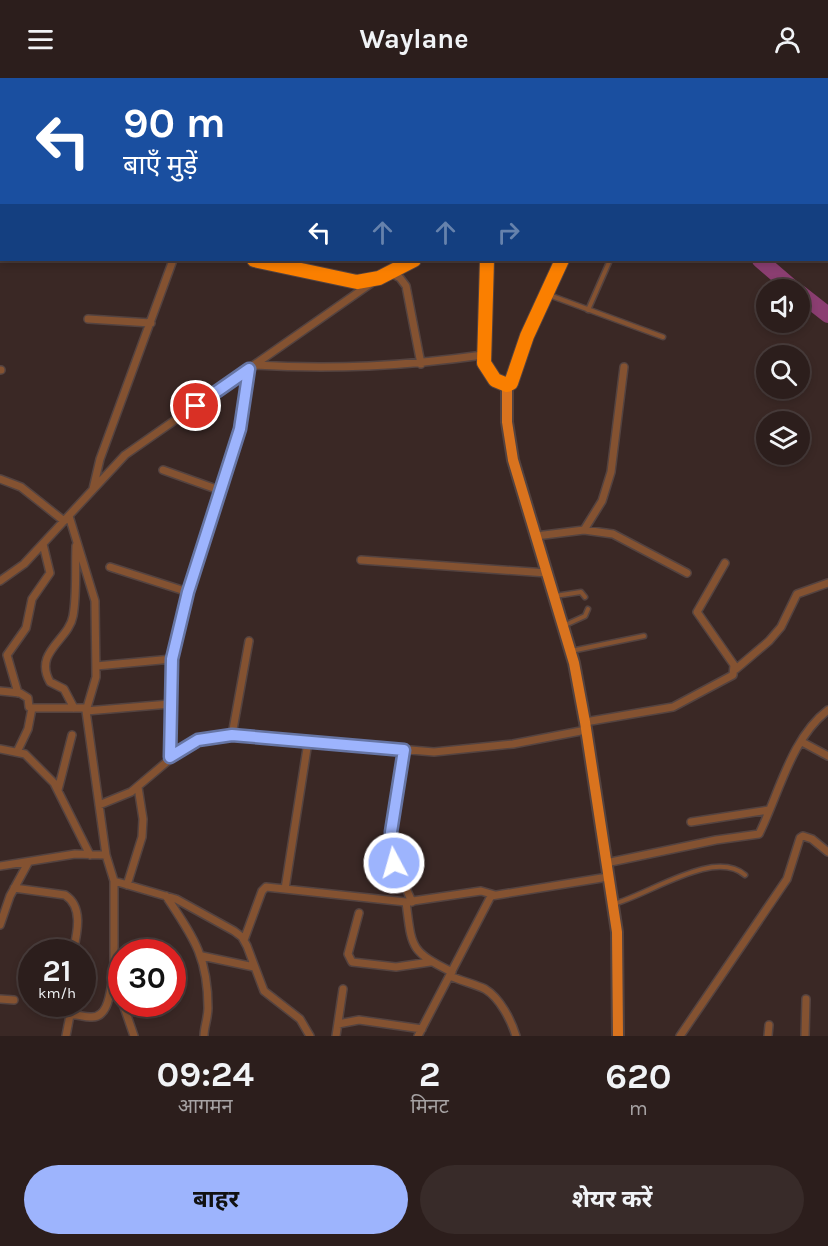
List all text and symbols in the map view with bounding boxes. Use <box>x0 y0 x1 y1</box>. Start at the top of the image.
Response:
icon: menu <box>24 23 57 56</box>
text: Waylane <box>359 23 469 55</box>
icon: person <box>771 23 804 56</box>
text: 90 m <box>123 98 226 148</box>
icon: left <box>24 102 102 180</box>
text: बाएँ मुड़ें <box>123 149 197 181</box>
icon: left <box>303 216 336 249</box>
icon: ahead <box>366 216 399 249</box>
icon: ahead <box>429 216 462 249</box>
icon: right <box>492 216 525 249</box>
map controls <box>756 279 810 465</box>
button: sound <box>756 279 810 333</box>
button: search <box>756 345 810 399</box>
pin <box>170 380 221 431</box>
icon: arrive <box>179 389 212 422</box>
button: layers <box>756 411 810 465</box>
position arrow <box>362 831 426 895</box>
speed limit sign: 30 <box>108 939 186 1017</box>
text: 21 <box>43 953 71 989</box>
text: km/h <box>38 984 76 1002</box>
text: 09:24 <box>156 1053 254 1095</box>
text: 2 <box>419 1053 441 1095</box>
text: 620 <box>605 1055 672 1097</box>
text: आगमन <box>178 1095 233 1118</box>
text: मिनट <box>410 1095 449 1118</box>
text: m <box>629 1097 648 1120</box>
button: बाहर <box>24 1165 408 1234</box>
button: शेयर करें <box>420 1165 804 1234</box>

